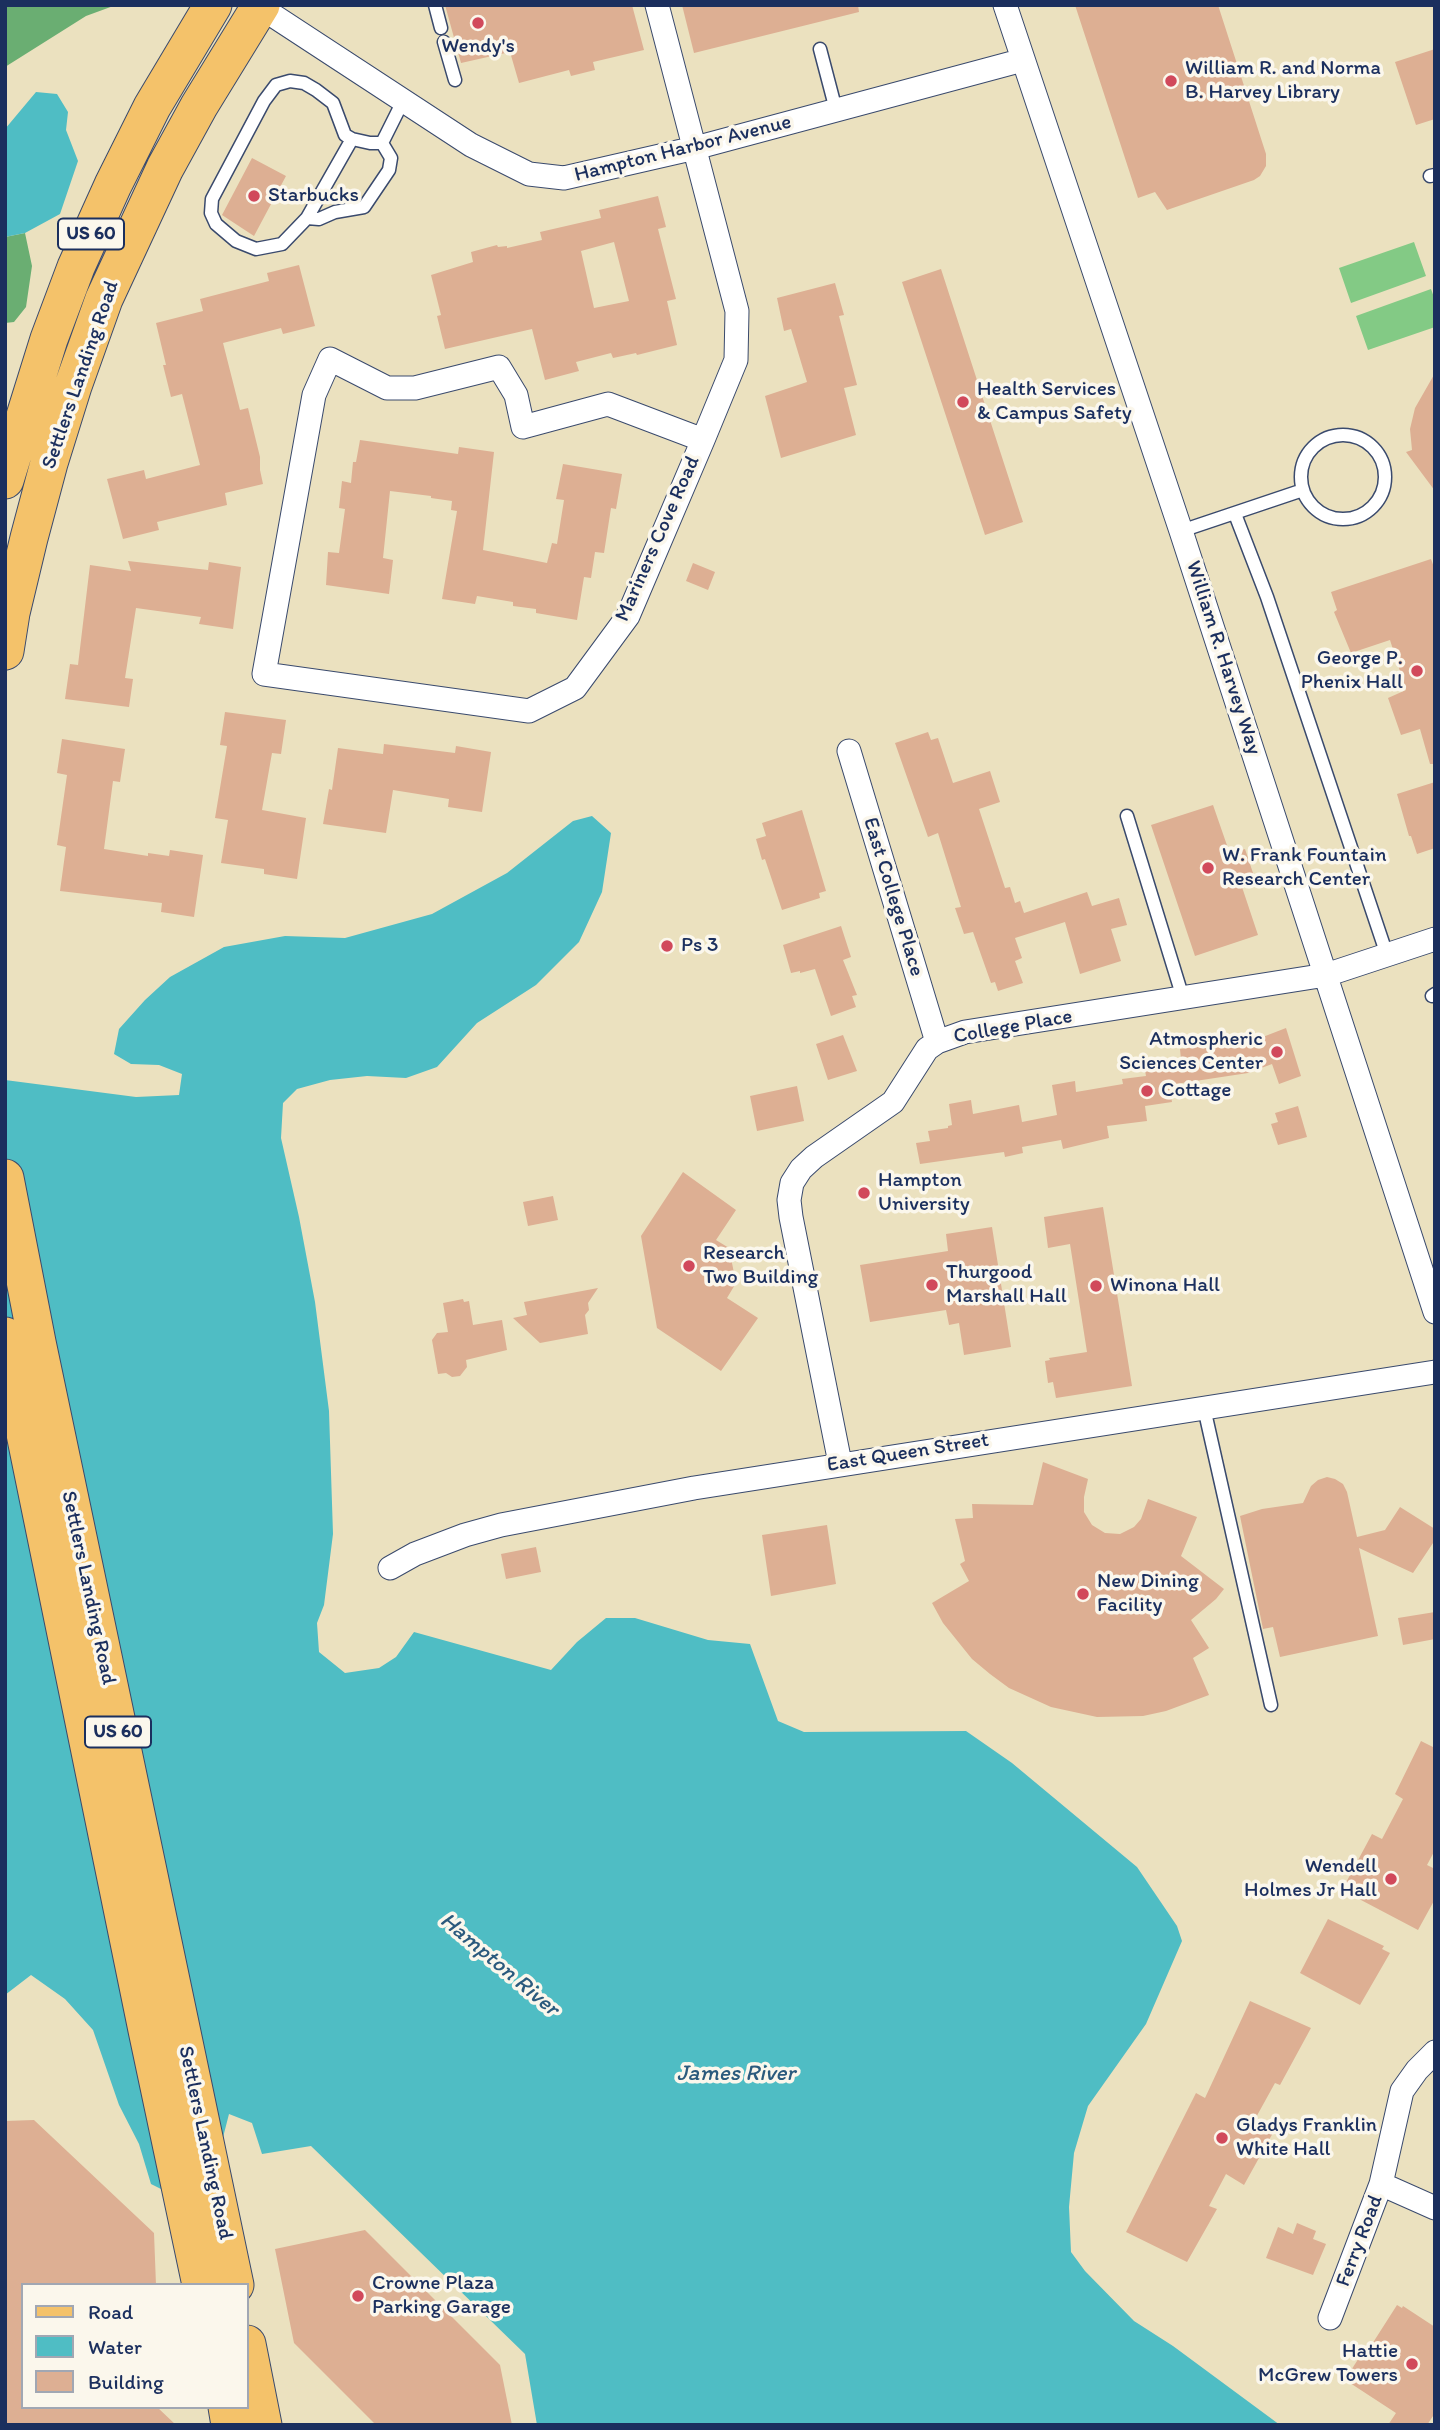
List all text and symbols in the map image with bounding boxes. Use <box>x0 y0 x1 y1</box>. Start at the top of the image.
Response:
marker: Wendy's <box>470 15 486 31</box>
place label: Wendy's <box>441 34 515 60</box>
place label: William R. and Norma B. Harvey Library <box>1185 56 1381 106</box>
marker: William R. and Norma B. Harvey Library <box>1163 73 1179 89</box>
street label: Hampton Harbor Avenue <box>572 110 794 188</box>
place label: Starbucks <box>268 183 359 209</box>
marker: Starbucks <box>246 188 262 204</box>
road number: US 60 <box>58 218 124 250</box>
street label: Settlers Landing Road <box>37 278 125 472</box>
place label: Health Services & Campus Safety <box>977 377 1132 427</box>
marker: Health Services & Campus Safety <box>955 394 971 410</box>
street label: Mariners Cove Road <box>610 452 706 626</box>
street label: William R. Harvey Way <box>1180 558 1266 758</box>
place label: George P. Phenix Hall <box>1301 646 1403 696</box>
marker: George P. Phenix Hall <box>1409 663 1425 679</box>
street label: East College Place <box>857 815 929 979</box>
place label: W. Frank Fountain Research Center <box>1222 843 1387 893</box>
marker: W. Frank Fountain Research Center <box>1200 860 1216 876</box>
place label: Ps 3 <box>681 933 719 959</box>
marker: Ps 3 <box>659 938 675 954</box>
street label: College Place <box>952 1004 1074 1050</box>
place label: Atmospheric Sciences Center <box>1119 1027 1263 1077</box>
marker: Atmospheric Sciences Center <box>1269 1044 1285 1060</box>
place label: Cottage <box>1161 1078 1231 1104</box>
marker: Cottage <box>1139 1083 1155 1099</box>
place label: Hampton University <box>878 1168 970 1218</box>
marker: Hampton University <box>856 1185 872 1201</box>
place label: Research Two Building <box>703 1241 818 1291</box>
marker: Research Two Building <box>681 1258 697 1274</box>
place label: Thurgood Marshall Hall <box>946 1260 1067 1310</box>
place label: Winona Hall <box>1110 1273 1220 1299</box>
marker: Thurgood Marshall Hall <box>924 1277 940 1293</box>
marker: Winona Hall <box>1088 1278 1104 1294</box>
street label: East Queen Street <box>825 1428 991 1478</box>
street label: Settlers Landing Road <box>55 1489 121 1687</box>
place label: New Dining Facility <box>1097 1569 1199 1619</box>
marker: New Dining Facility <box>1075 1586 1091 1602</box>
road number: US 60 <box>85 1716 151 1748</box>
place label: Wendell Holmes Jr Hall <box>1244 1854 1377 1904</box>
marker: Wendell Holmes Jr Hall <box>1383 1871 1399 1887</box>
water label: Hampton River <box>434 1907 564 2023</box>
street label: Settlers Landing Road <box>172 2044 238 2242</box>
water label: James River <box>677 2060 795 2088</box>
place label: Gladys Franklin White Hall <box>1236 2113 1377 2163</box>
marker: Gladys Franklin White Hall <box>1214 2130 1230 2146</box>
street label: Ferry Road <box>1331 2192 1389 2290</box>
place label: Crowne Plaza Parking Garage <box>372 2271 511 2321</box>
legend <box>21 2283 248 2409</box>
marker: Crowne Plaza Parking Garage <box>350 2288 366 2304</box>
text: Road <box>88 2299 133 2324</box>
text: Water <box>88 2334 142 2359</box>
place label: Hattie McGrew Towers <box>1258 2339 1398 2389</box>
marker: Hattie McGrew Towers <box>1404 2356 1420 2372</box>
text: Building <box>88 2369 164 2394</box>

